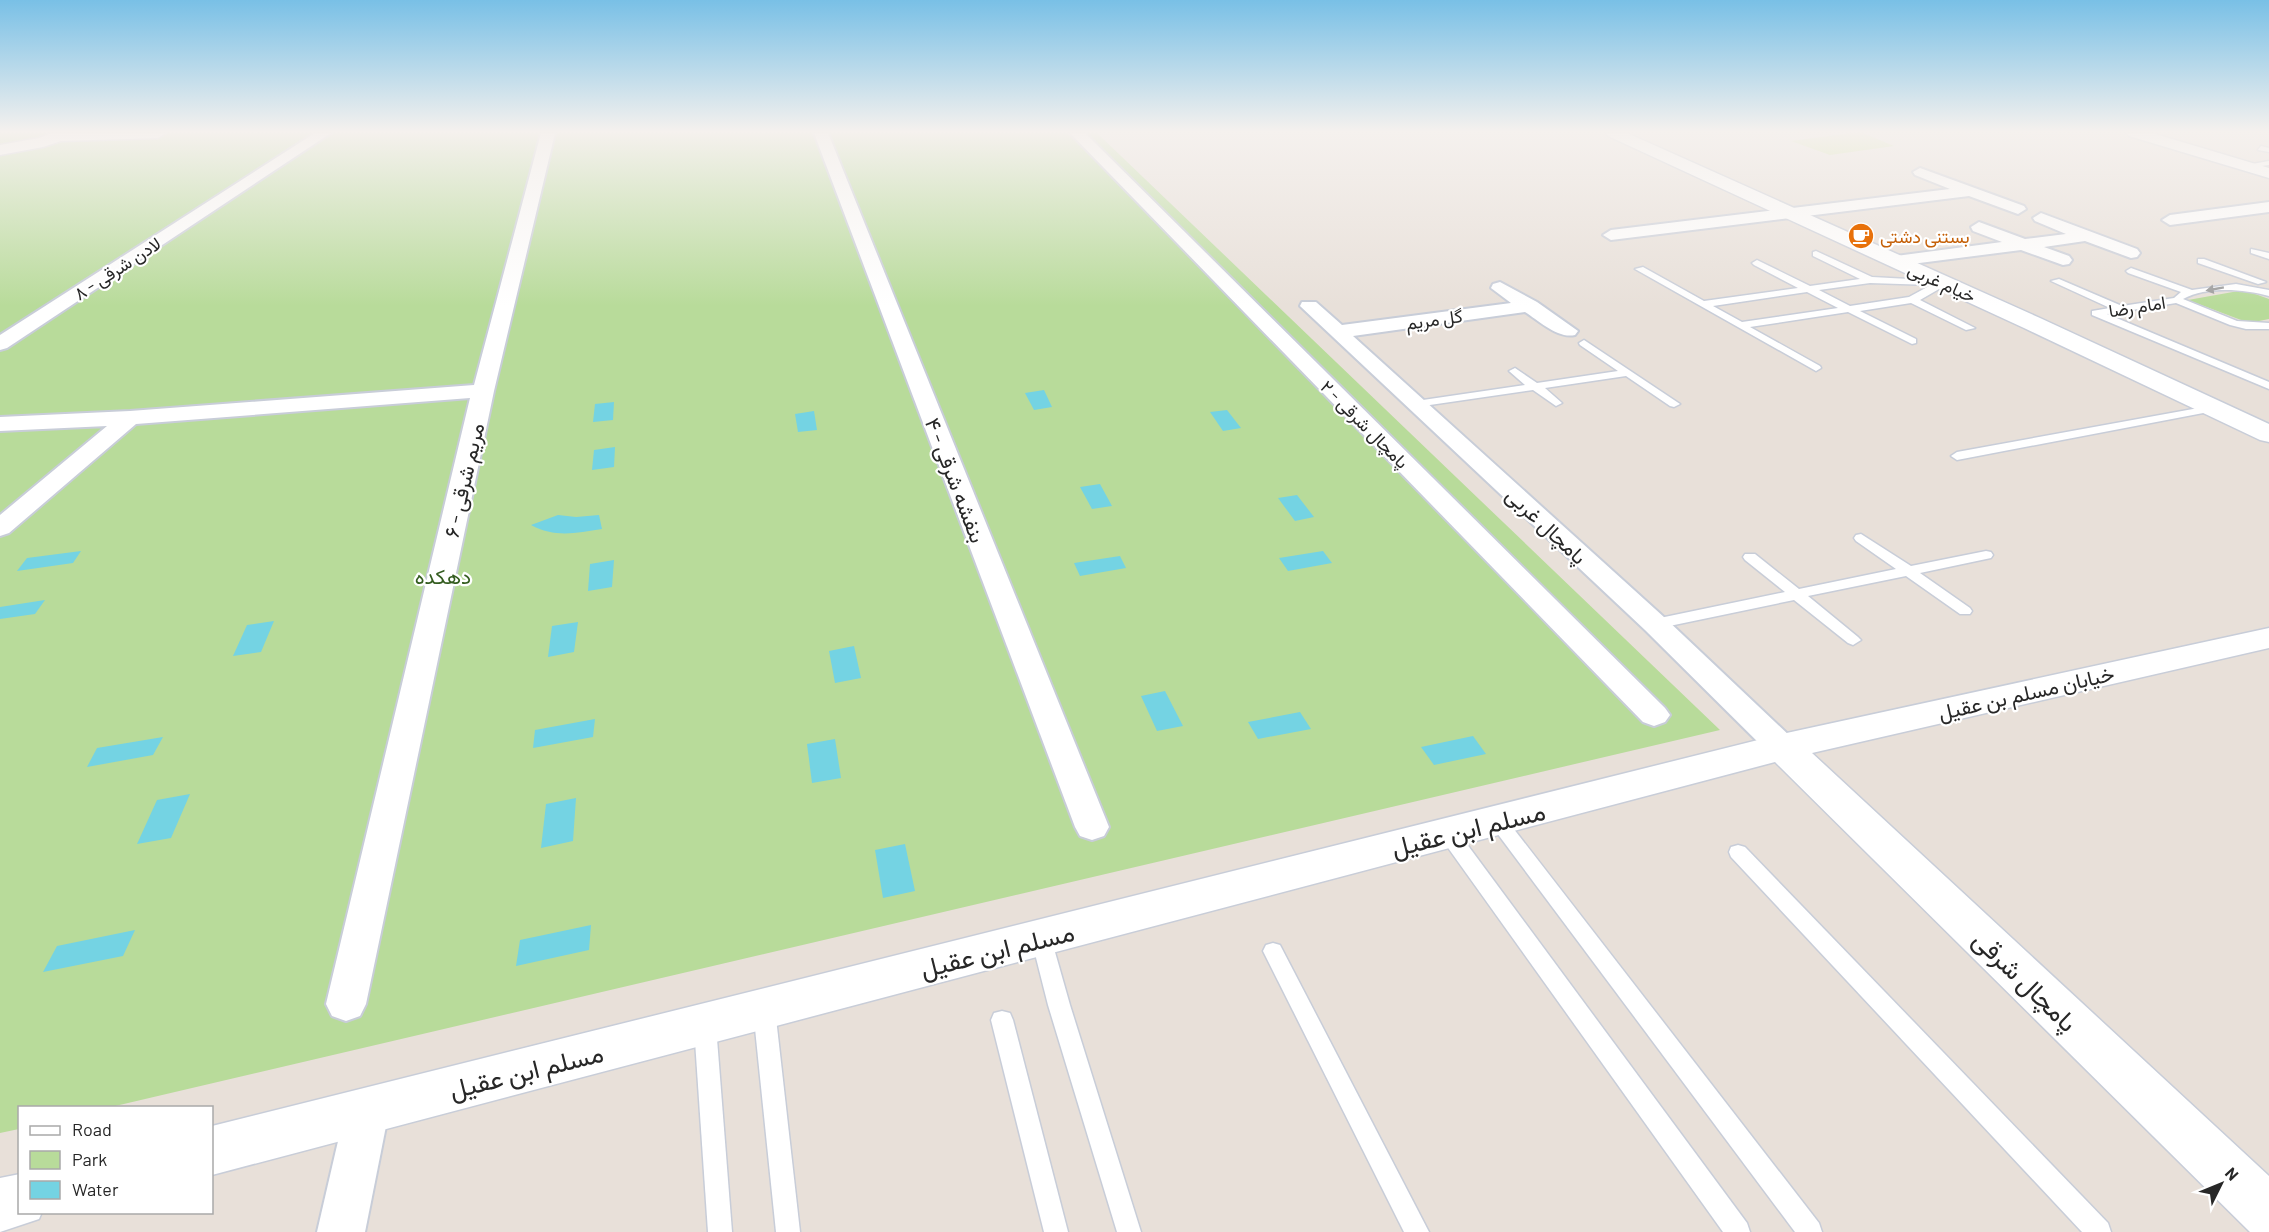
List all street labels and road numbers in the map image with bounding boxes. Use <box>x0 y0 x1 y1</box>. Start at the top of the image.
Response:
street label: لادن شرقی - ۸ <box>69 232 165 305</box>
street label: خیام غربی <box>1904 257 1979 309</box>
street label: امام رضا <box>2107 291 2167 323</box>
street label: گل مریم <box>1404 304 1464 336</box>
street label: پامچال شرقی - ۲ <box>1315 375 1414 474</box>
street label: بنفشه شرقی - ۴ <box>919 414 991 547</box>
street label: مریم شرقی - ۶ <box>438 420 491 540</box>
street label: پامچال غربی <box>1499 481 1592 571</box>
street label: خیابان مسلم بن عقیل <box>1936 660 2117 727</box>
street label: مسلم ابن عقیل <box>1388 794 1549 865</box>
street label: مسلم ابن عقیل <box>917 915 1078 986</box>
street label: پامچال شرقی <box>1965 923 2084 1040</box>
street label: مسلم ابن عقیل <box>446 1036 607 1107</box>

